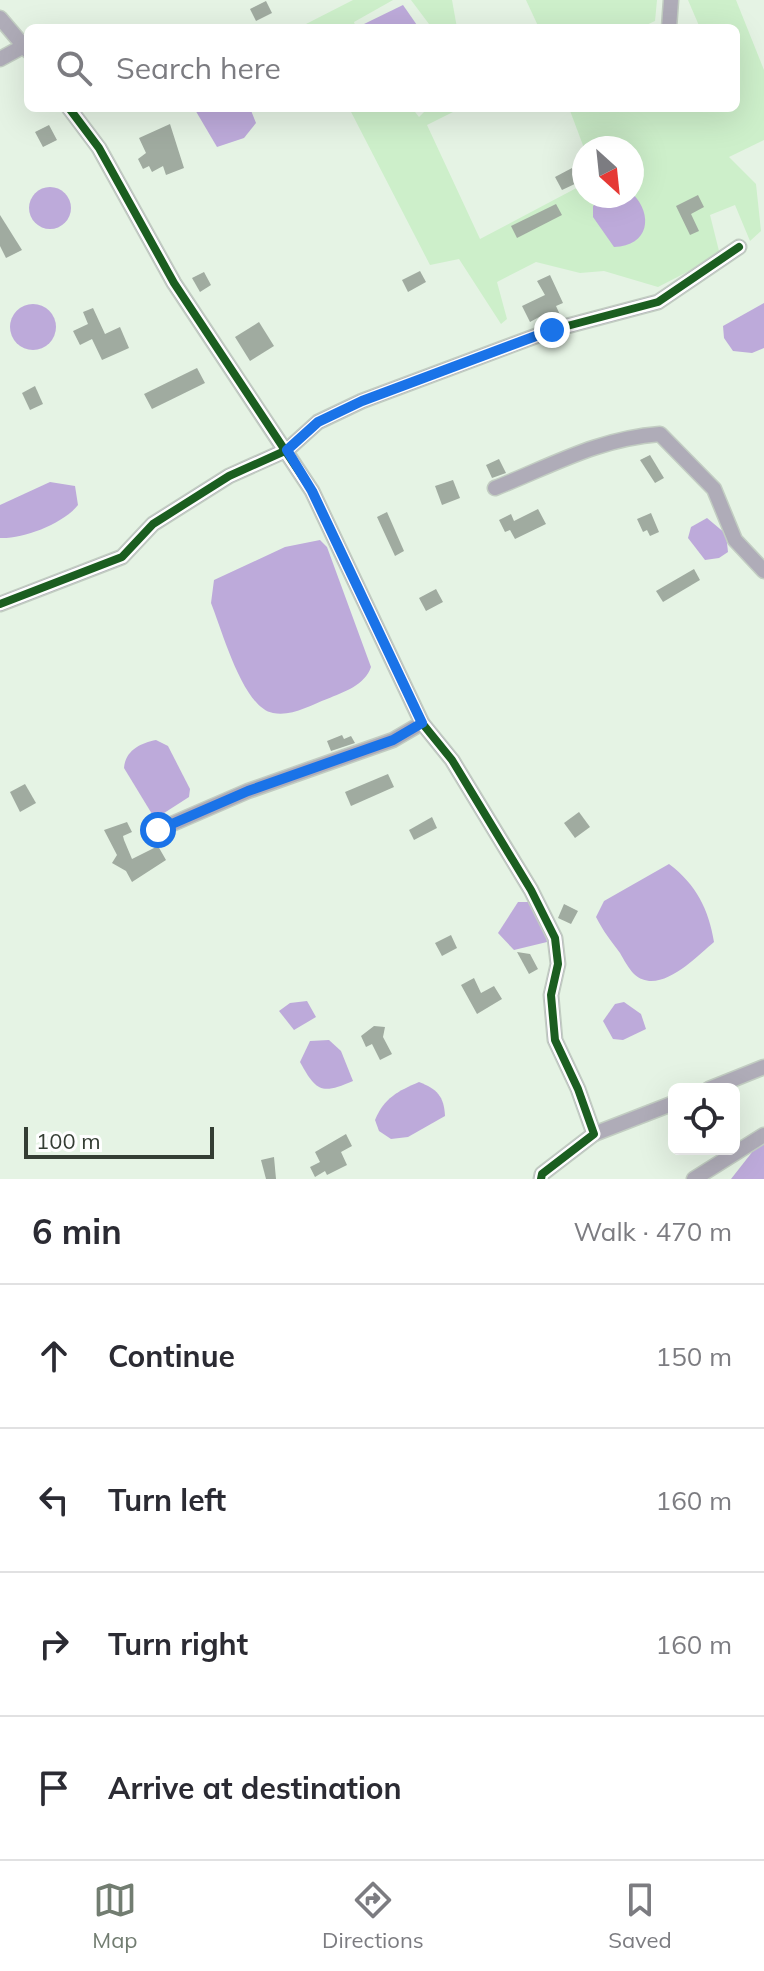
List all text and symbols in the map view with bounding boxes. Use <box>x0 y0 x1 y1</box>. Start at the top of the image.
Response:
search box <box>24 24 740 112</box>
icon: search <box>52 46 96 90</box>
text: Search here <box>116 49 281 87</box>
north arrow <box>572 136 644 208</box>
route end <box>534 312 570 348</box>
route start <box>140 812 176 848</box>
map controls <box>668 1083 740 1155</box>
button: locate <box>668 1083 740 1155</box>
scale bar <box>24 1123 214 1159</box>
text: 100 m <box>36 1127 101 1155</box>
text: 6 min <box>32 1210 122 1253</box>
text: Walk · 470 m <box>573 1215 732 1248</box>
icon: ahead <box>32 1334 76 1378</box>
text: Continue <box>108 1337 235 1375</box>
text: 150 m <box>656 1340 732 1373</box>
icon: left <box>32 1478 76 1522</box>
text: Turn left <box>108 1481 226 1519</box>
text: 160 m <box>656 1484 732 1517</box>
icon: right <box>32 1622 76 1666</box>
text: Turn right <box>108 1625 248 1663</box>
text: 160 m <box>656 1628 732 1661</box>
icon: arrive <box>32 1766 76 1810</box>
text: Arrive at destination <box>108 1769 402 1807</box>
tab: Map <box>92 1878 138 1954</box>
tab: Directions <box>322 1878 424 1954</box>
tab: Saved <box>608 1878 672 1954</box>

